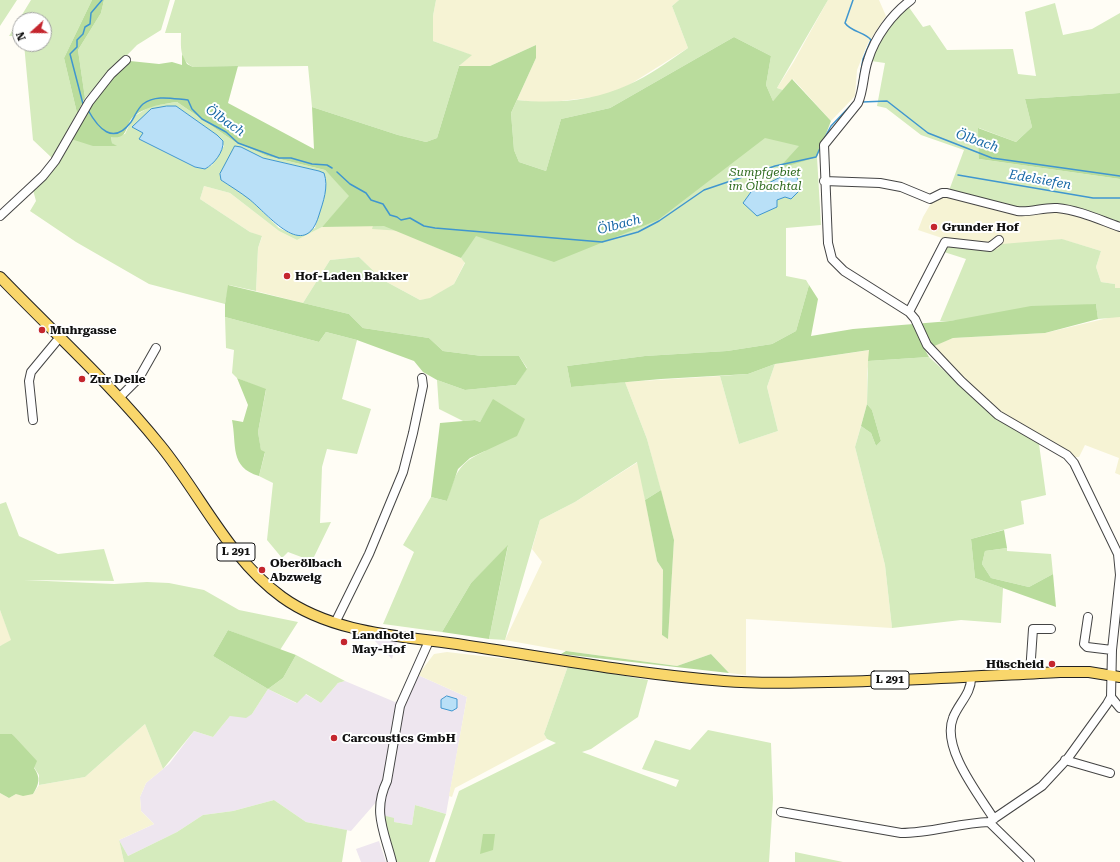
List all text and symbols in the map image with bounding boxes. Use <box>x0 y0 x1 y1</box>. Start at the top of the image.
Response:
north arrow <box>12 12 52 52</box>
text: N <box>14 30 29 42</box>
water label: Ölbach <box>202 102 248 140</box>
water label: Ölbach <box>954 126 1000 156</box>
park label: Sumpfgebiet im Ölbachtal <box>728 165 802 193</box>
water label: Edelsiefen <box>1008 167 1072 193</box>
water label: Ölbach <box>596 212 642 238</box>
place label: Grunder Hof <box>942 220 1019 234</box>
marker: Grunder Hof <box>929 222 939 232</box>
place label: Hof-Laden Bakker <box>295 269 408 283</box>
marker: Hof-Laden Bakker <box>282 271 292 281</box>
place label: Muhrgasse <box>50 323 117 337</box>
marker: Muhrgasse <box>37 325 47 335</box>
place label: Zur Delle <box>90 372 146 386</box>
marker: Zur Delle <box>77 374 87 384</box>
road number: L 291 <box>217 543 255 561</box>
place label: Oberölbach Abzweig <box>270 556 342 584</box>
marker: Oberölbach Abzweig <box>257 565 267 575</box>
place label: Landhotel May-Hof <box>352 628 414 656</box>
marker: Landhotel May-Hof <box>339 637 349 647</box>
place label: Hüscheid <box>986 657 1044 671</box>
marker: Hüscheid <box>1047 659 1057 669</box>
road number: L 291 <box>871 671 909 689</box>
place label: Carcoustics GmbH <box>342 731 456 745</box>
marker: Carcoustics GmbH <box>329 733 339 743</box>

